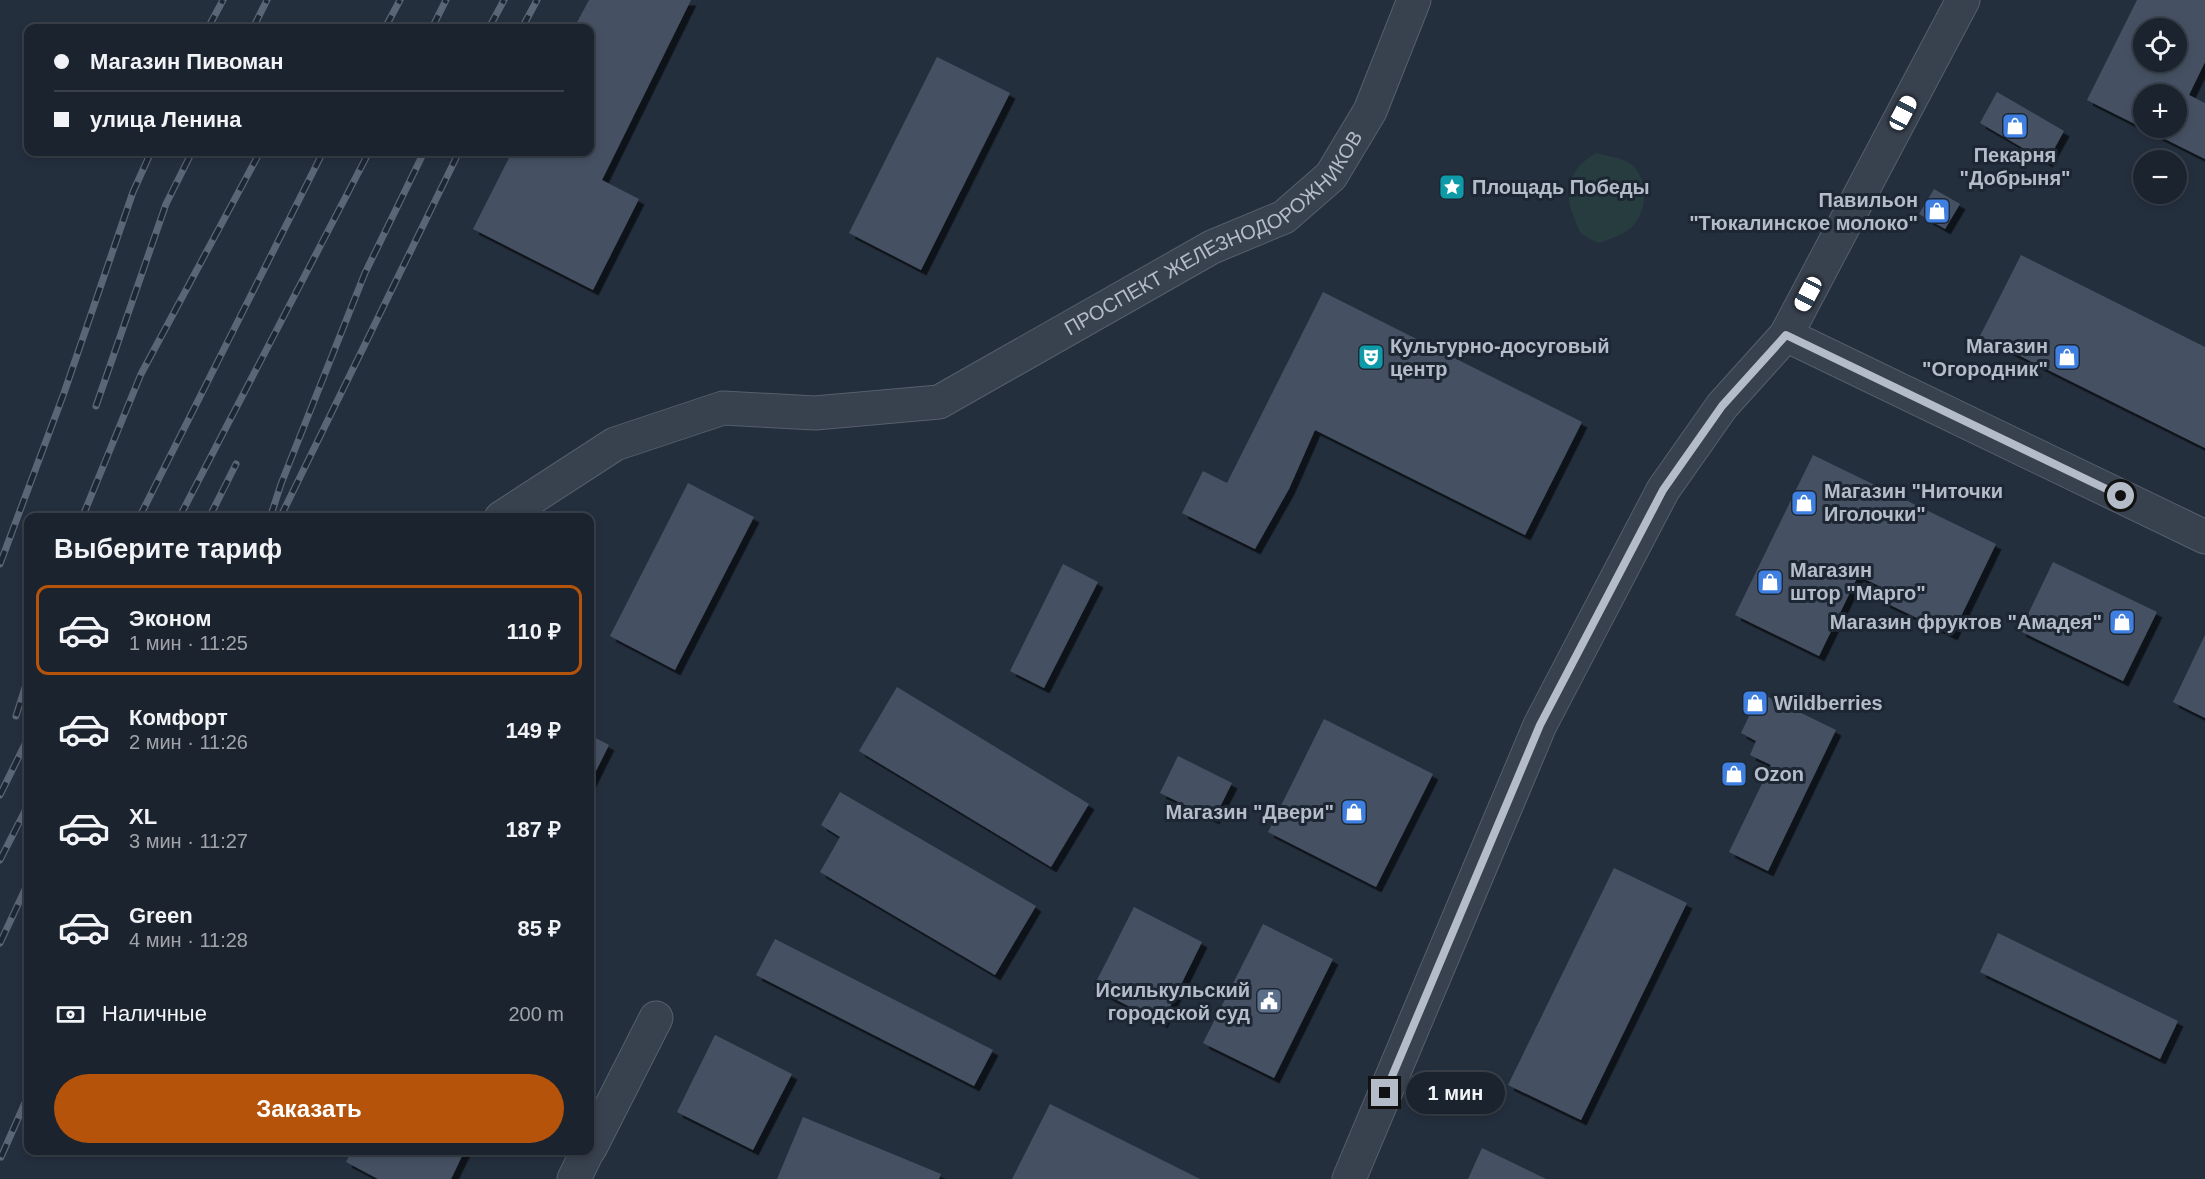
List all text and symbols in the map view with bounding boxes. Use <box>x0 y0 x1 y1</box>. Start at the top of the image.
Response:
map controls <box>2133 18 2187 204</box>
button: locate <box>2133 18 2187 72</box>
text: Магазин Пивоман <box>90 49 284 74</box>
button: + <box>2133 84 2187 138</box>
car <box>1887 93 1919 133</box>
text: улица Ленина <box>90 107 242 132</box>
shop icon: Пекарня "Добрыня" <box>2000 111 2030 141</box>
street label: ПРОСПЕКТ ЖЕЛЕЗНОДОРОЖНИКОВ <box>1061 127 1367 339</box>
place label: Пекарня "Добрыня" <box>1959 144 2071 189</box>
button: − <box>2133 150 2187 204</box>
place icon: Площадь Победы <box>1437 172 1467 202</box>
place label: Площадь Победы <box>1472 176 1650 198</box>
place label: Павильон "Тюкалинское молоко" <box>1689 189 1918 234</box>
shop icon: Павильон "Тюкалинское молоко" <box>1922 196 1952 226</box>
car <box>1792 274 1824 314</box>
place label: Культурно-досуговый центр <box>1390 335 1609 380</box>
place label: Магазин "Огородник" <box>1922 335 2048 380</box>
theatre icon: Культурно-досуговый центр <box>1356 342 1386 372</box>
shop icon: Магазин "Огородник" <box>2052 342 2082 372</box>
place label: Магазин "Ниточки Иголочки" <box>1824 480 2003 525</box>
route start <box>2107 482 2134 509</box>
shop icon: Магазин "Ниточки Иголочки" <box>1789 488 1819 518</box>
text: Выберите тариф <box>54 534 282 564</box>
place label: Магазин штор "Марго" <box>1790 559 1926 604</box>
shop icon: Магазин штор "Марго" <box>1755 567 1785 597</box>
icon: car <box>57 603 111 657</box>
text: Эконом <box>129 606 212 631</box>
shop icon: Магазин фруктов "Амадея" <box>2107 607 2137 637</box>
place label: Магазин фруктов "Амадея" <box>1830 611 2102 633</box>
text: 110 ₽ <box>507 619 561 644</box>
text: 1 мин · 11:25 <box>129 632 248 654</box>
shop icon: Wildberries <box>1740 688 1770 718</box>
place label: Wildberries <box>1774 692 1883 714</box>
icon: car <box>57 702 111 756</box>
text: Комфорт <box>129 705 228 730</box>
text: 149 ₽ <box>505 718 561 743</box>
text: 2 мин · 11:26 <box>129 731 248 753</box>
shop icon: Ozon <box>1719 759 1749 789</box>
place label: Ozon <box>1754 763 1804 785</box>
shop icon: Магазин "Двери" <box>1339 797 1369 827</box>
icon: car <box>57 801 111 855</box>
place label: Магазин "Двери" <box>1166 801 1334 823</box>
text: XL <box>129 804 157 829</box>
text: 187 ₽ <box>505 817 561 842</box>
text: 3 мин · 11:27 <box>129 830 248 852</box>
icon: car <box>57 900 111 954</box>
text: Green <box>129 903 193 928</box>
text: 85 ₽ <box>518 916 561 941</box>
text: 4 мин · 11:28 <box>129 929 248 951</box>
place label: Исилькульский городской суд <box>1096 979 1250 1024</box>
public building icon: Исилькульский городской суд <box>1254 986 1284 1016</box>
icon: cash <box>54 998 87 1031</box>
text: Наличные <box>102 1001 207 1026</box>
text: 200 m <box>508 1003 564 1025</box>
callout: 1 мин <box>1406 1072 1505 1114</box>
button: Заказать <box>54 1074 564 1143</box>
route end <box>1371 1079 1398 1106</box>
text: 1 мин <box>1428 1082 1483 1104</box>

